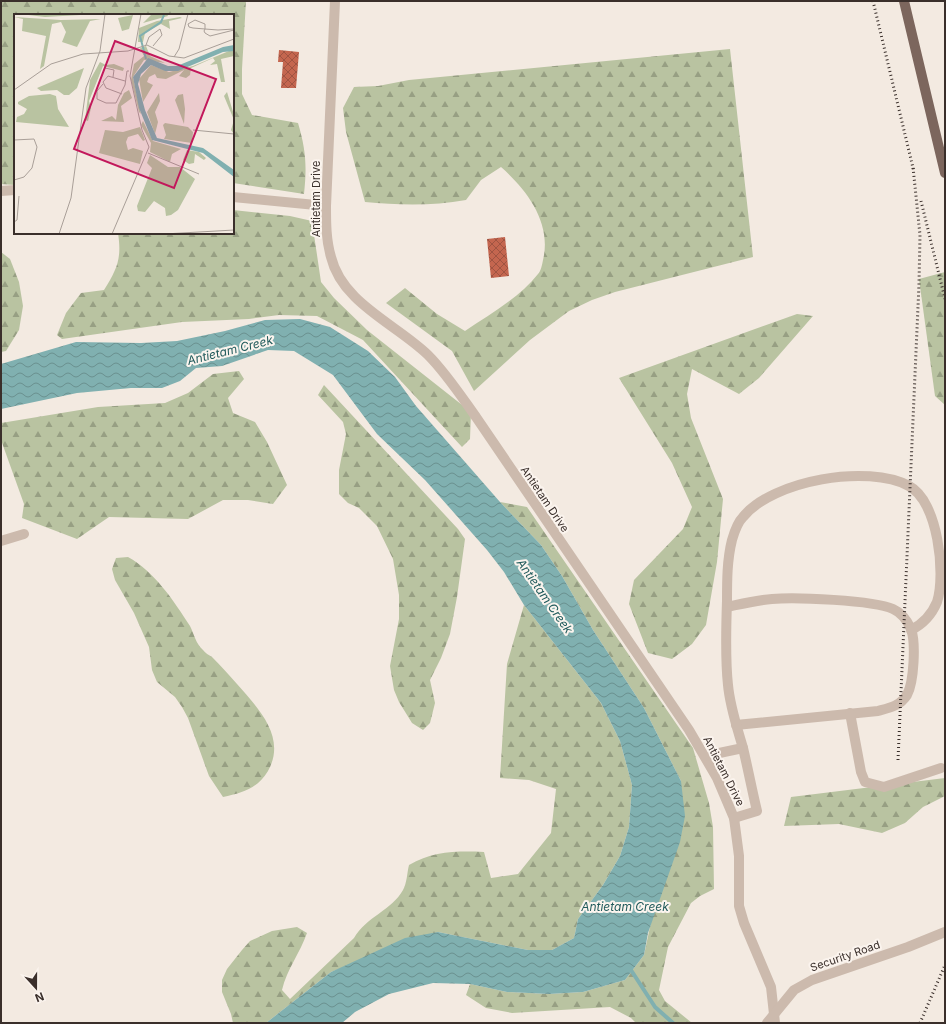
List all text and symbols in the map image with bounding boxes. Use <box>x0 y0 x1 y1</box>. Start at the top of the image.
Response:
inset map <box>14 14 234 234</box>
street label: Antietam Drive <box>309 161 323 237</box>
water label: Antietam Creek <box>185 332 275 368</box>
street label: Antietam Drive <box>518 463 572 535</box>
water label: Antietam Creek <box>513 555 577 637</box>
street label: Antietam Drive <box>700 734 748 808</box>
water label: Antietam Creek <box>580 899 669 914</box>
street label: Security Road <box>808 938 882 974</box>
north arrow <box>16 968 56 1008</box>
text: N <box>33 989 46 1005</box>

